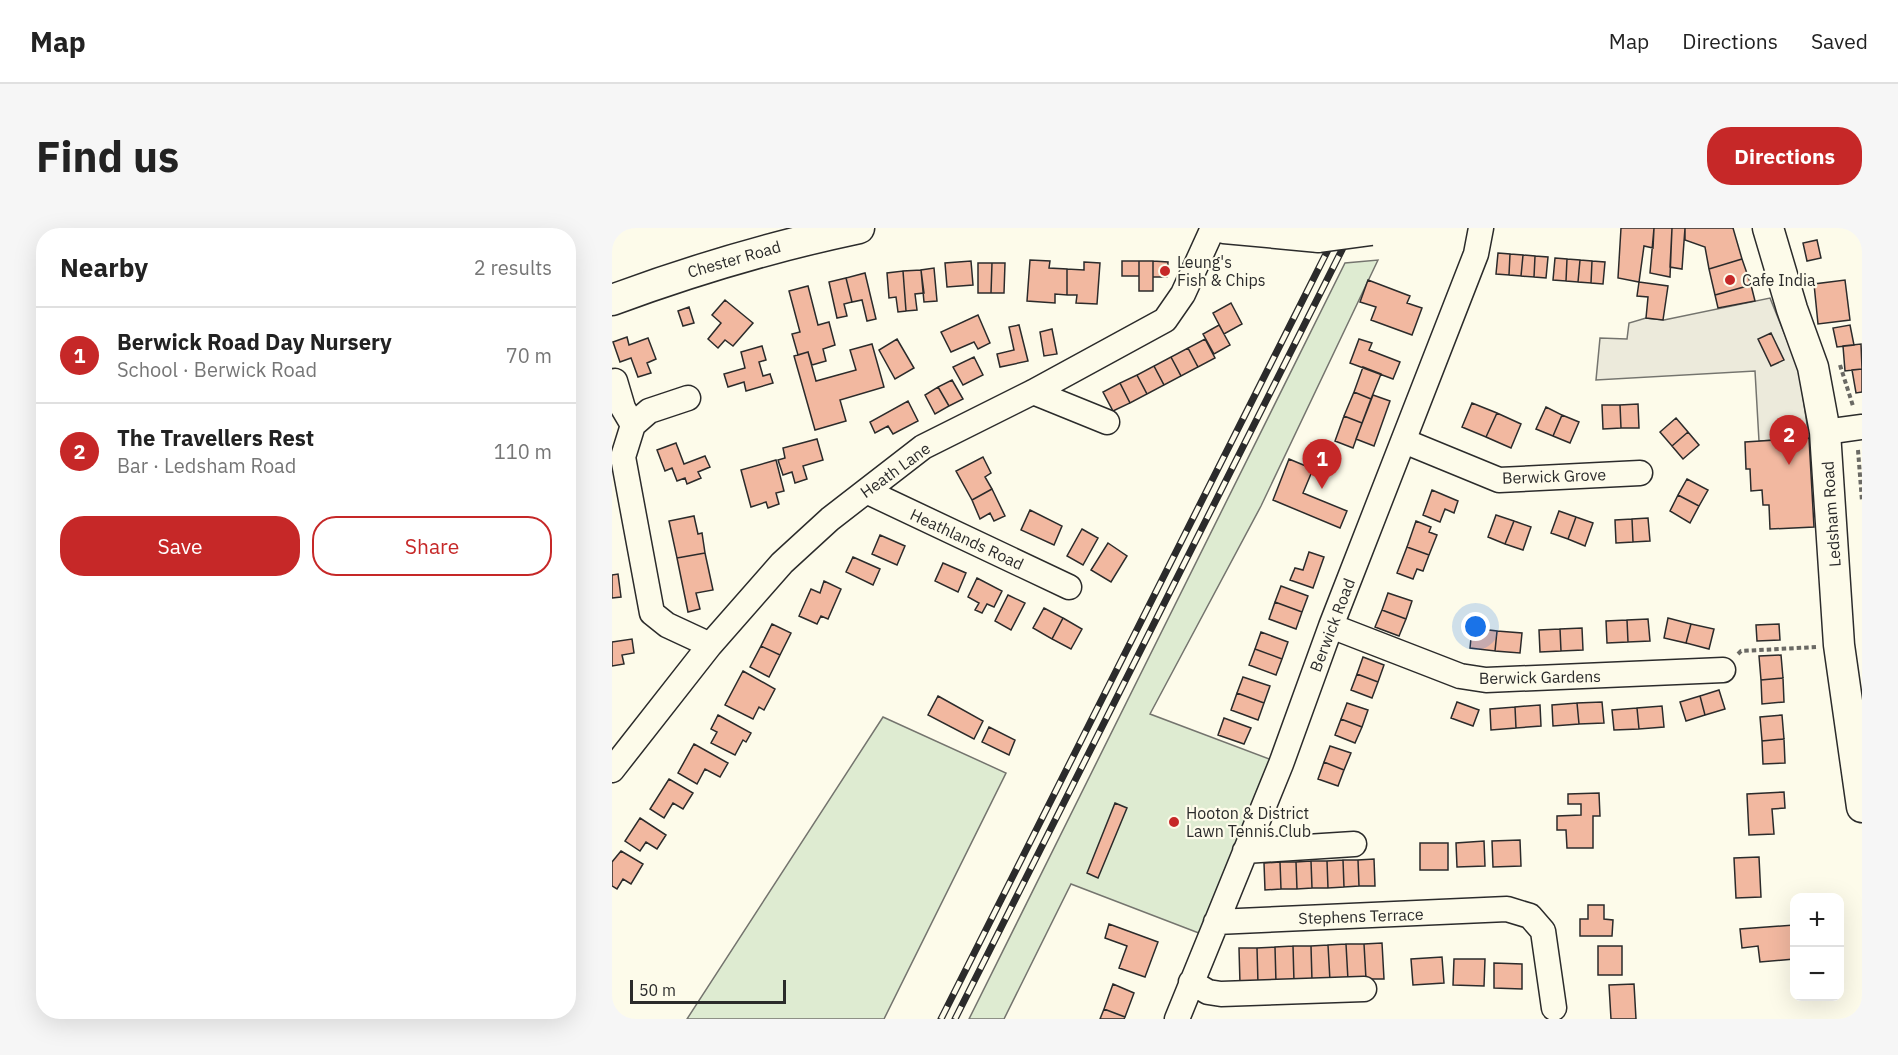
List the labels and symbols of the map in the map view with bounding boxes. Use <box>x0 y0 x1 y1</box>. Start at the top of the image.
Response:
street label: Chester Road <box>685 236 783 282</box>
place label: Leung's Fish & Chips <box>1177 252 1266 290</box>
marker: Leung's Fish & Chips <box>1158 264 1172 278</box>
place label: Cafe India <box>1742 270 1816 290</box>
marker: Cafe India <box>1723 273 1737 287</box>
pin: 2 <box>1770 416 1808 465</box>
street label: Heath Lane <box>856 438 934 502</box>
pin: 1 <box>1302 440 1342 489</box>
street label: Ledsham Road <box>1817 460 1845 568</box>
street label: Berwick Grove <box>1502 464 1607 488</box>
street label: Heathlands Road <box>907 504 1027 574</box>
street label: Berwick Road <box>1305 575 1359 675</box>
your location <box>1461 612 1490 641</box>
street label: Berwick Gardens <box>1479 666 1601 688</box>
place label: Hooton & District Lawn Tennis Club <box>1186 803 1311 841</box>
marker: Hooton & District Lawn Tennis Club <box>1167 815 1181 829</box>
street label: Stephens Terrace <box>1298 904 1424 928</box>
scale bar <box>630 977 786 1004</box>

